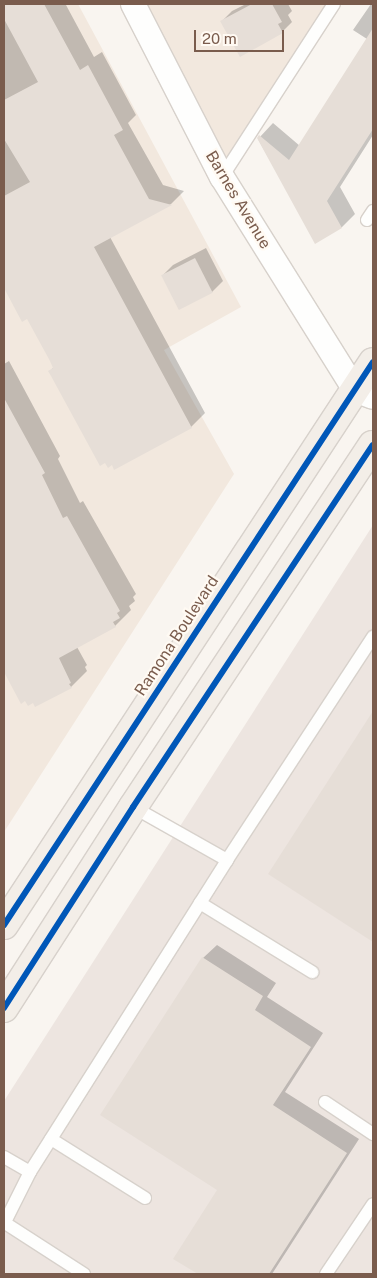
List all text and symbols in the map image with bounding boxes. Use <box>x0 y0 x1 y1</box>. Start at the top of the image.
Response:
scale bar <box>197 20 287 52</box>
text: 20 m <box>202 30 237 47</box>
street label: Barnes Avenue <box>201 147 275 253</box>
street label: Ramona Boulevard <box>131 572 223 700</box>

